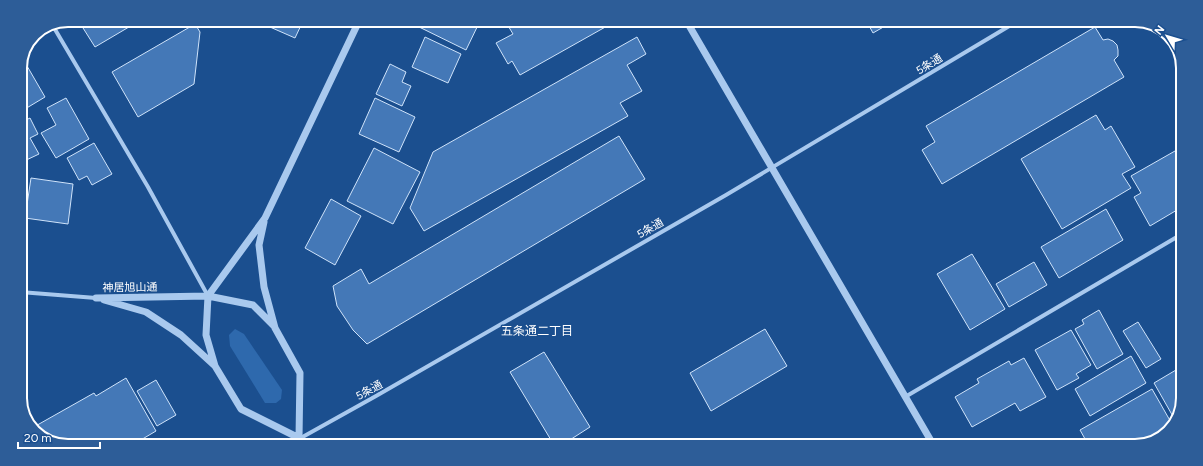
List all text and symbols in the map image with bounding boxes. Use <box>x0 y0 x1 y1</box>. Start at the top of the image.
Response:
north arrow <box>1147 16 1187 56</box>
text: N <box>1152 23 1167 38</box>
street label: 5条通 <box>914 52 945 77</box>
street label: 5条通 <box>635 216 666 241</box>
street label: 神居旭山通 <box>102 281 158 294</box>
district label: 五条通二丁目 <box>501 324 573 338</box>
street label: 5条通 <box>354 378 385 403</box>
scale bar <box>18 424 100 450</box>
text: 20 m <box>24 431 52 445</box>

